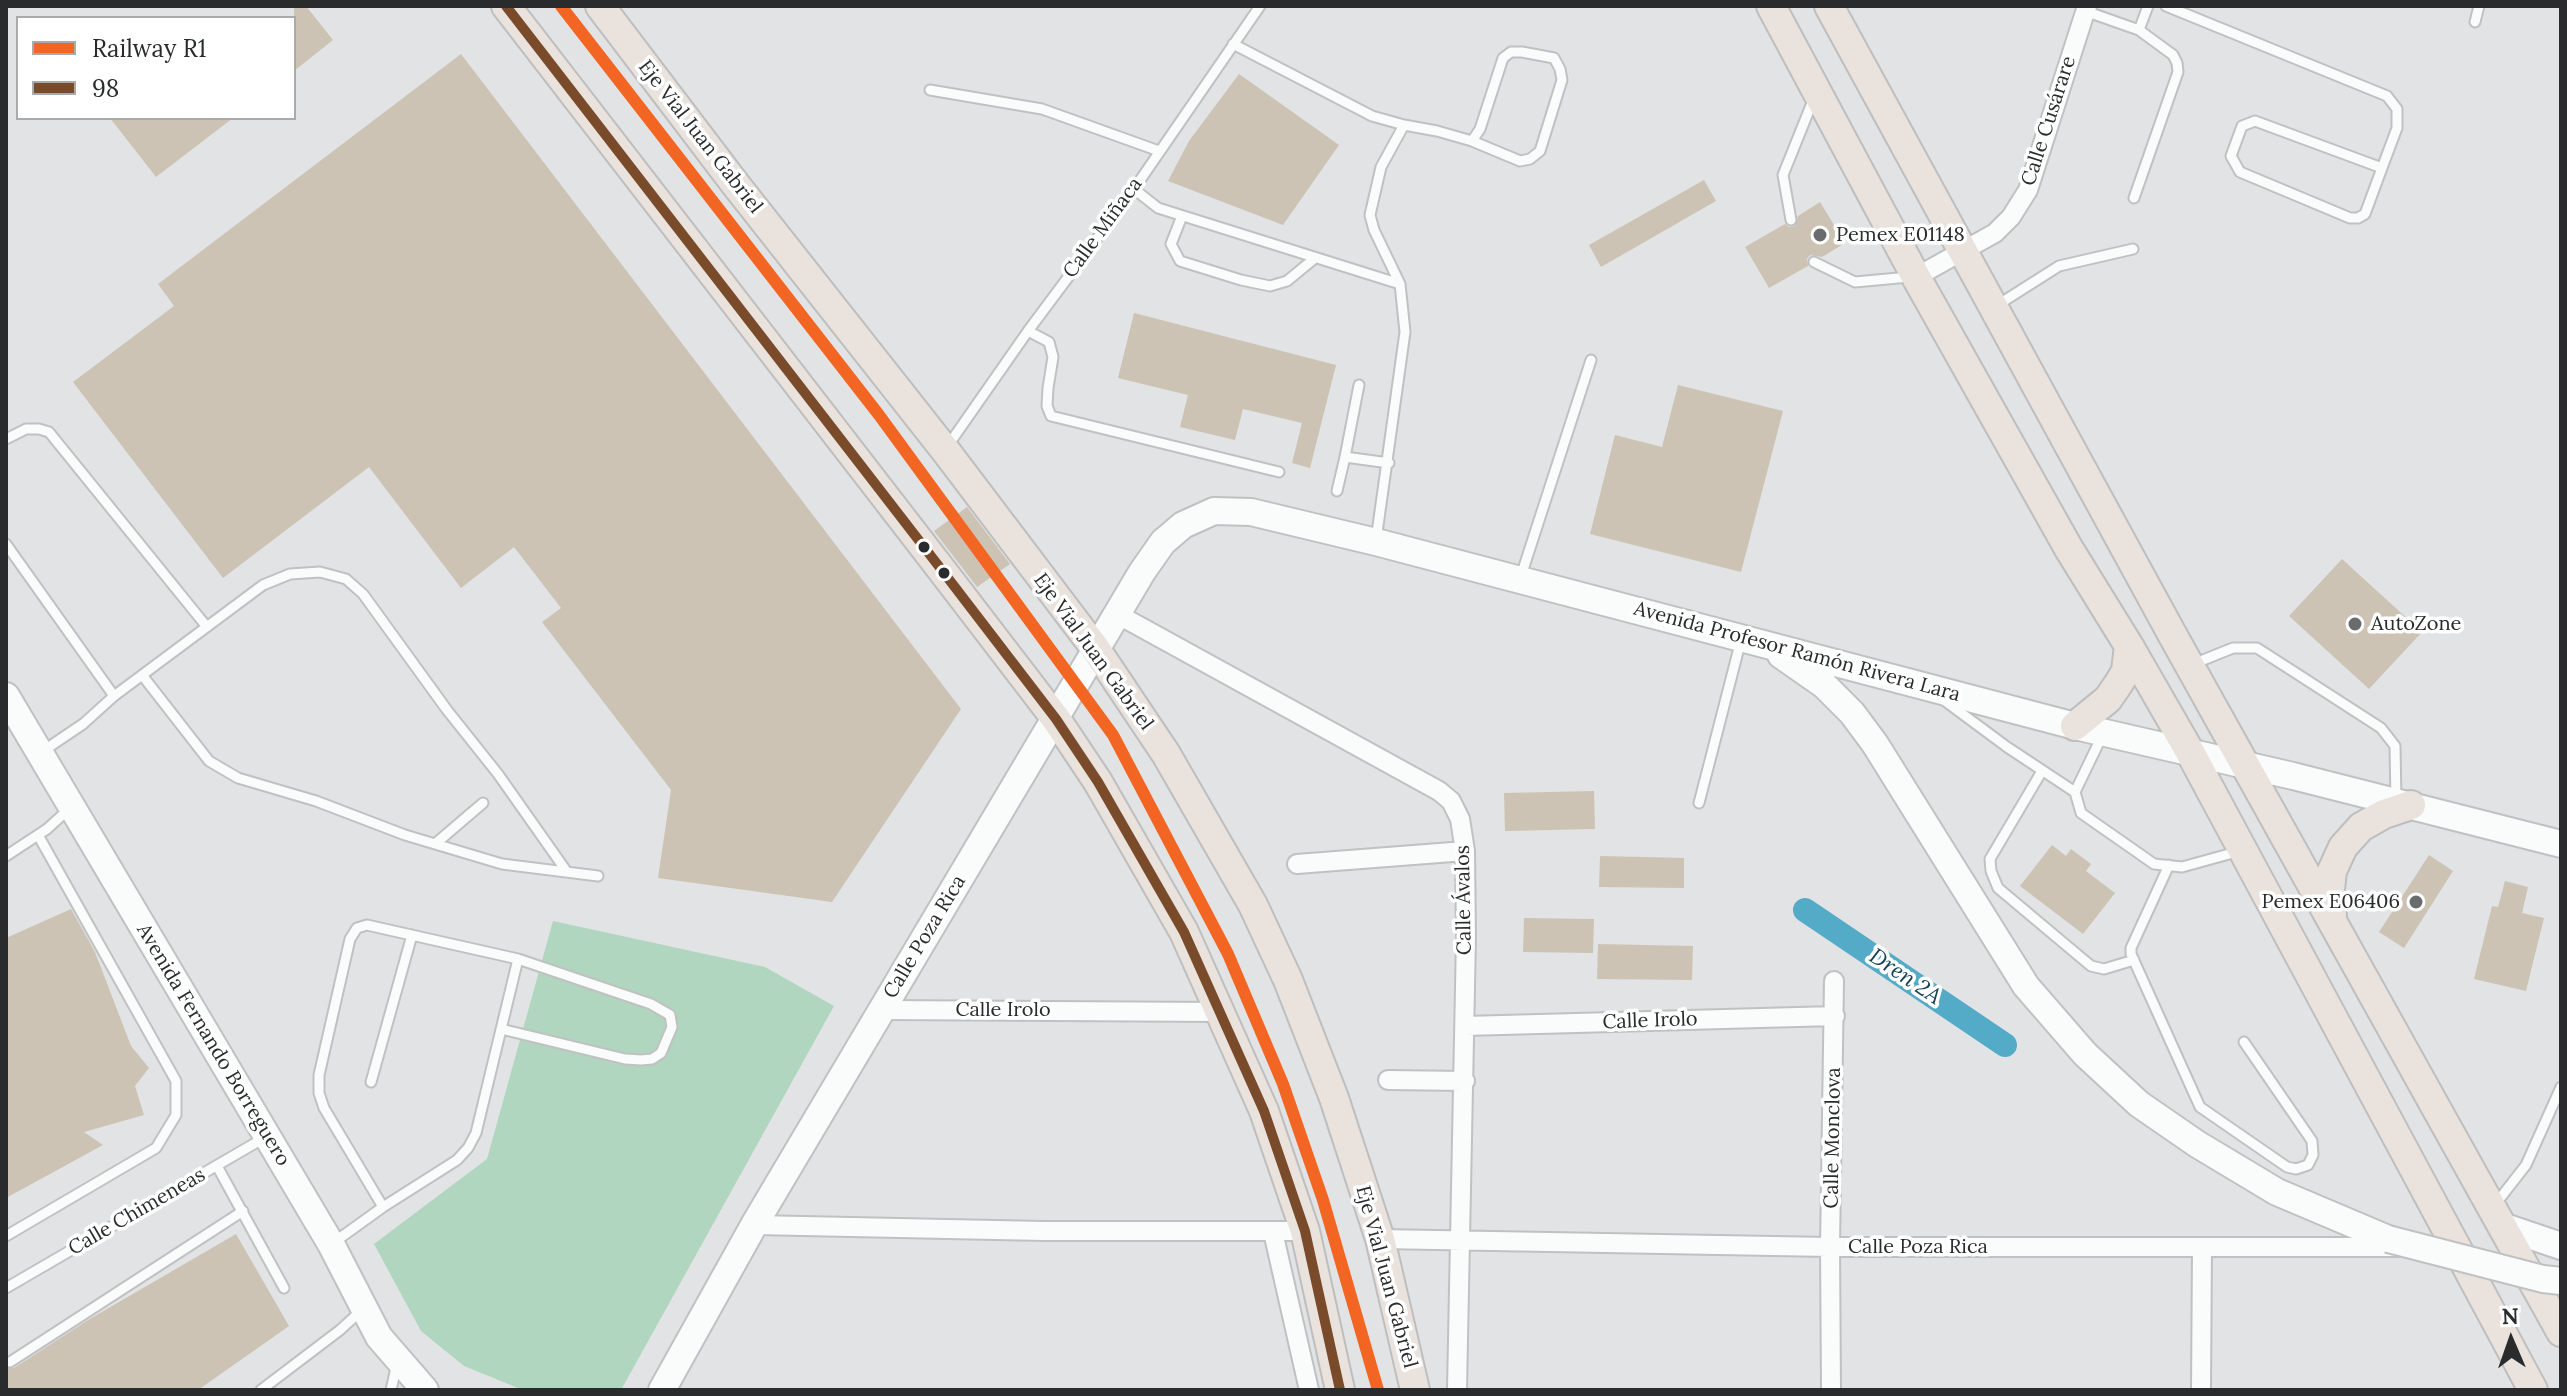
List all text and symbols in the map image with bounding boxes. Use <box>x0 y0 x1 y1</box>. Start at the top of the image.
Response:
legend <box>16 16 296 120</box>
text: Railway R1 <box>92 33 207 64</box>
street label: Calle Cusárare <box>2017 53 2081 189</box>
street label: Eje Vial Juan Gabriel <box>633 56 767 218</box>
text: 98 <box>92 73 119 104</box>
street label: Calle Miñaca <box>1058 173 1148 283</box>
place label: Pemex E01148 <box>1836 223 1965 247</box>
marker: Pemex E01148 <box>1811 226 1829 244</box>
unlabelled marker <box>916 539 932 555</box>
unlabelled marker <box>936 565 952 581</box>
street label: Eje Vial Juan Gabriel <box>1028 569 1158 735</box>
street label: Avenida Profesor Ramón Rivera Lara <box>1631 597 1963 707</box>
place label: AutoZone <box>2371 612 2461 636</box>
marker: AutoZone <box>2346 615 2364 633</box>
street label: Calle Ávalos <box>1451 845 1477 955</box>
street label: Calle Poza Rica <box>879 871 971 1003</box>
place label: Pemex E06406 <box>2262 890 2400 914</box>
marker: Pemex E06406 <box>2407 893 2425 911</box>
street label: Avenida Fernando Borreguero <box>131 920 295 1170</box>
water label: Dren 2A <box>1864 943 1946 1011</box>
street label: Calle Irolo <box>955 998 1051 1022</box>
street label: Calle Irolo <box>1602 1007 1698 1035</box>
street label: Calle Monclova <box>1820 1067 1846 1209</box>
street label: Calle Chimeneas <box>64 1163 210 1261</box>
street label: Eje Vial Juan Gabriel <box>1350 1183 1422 1371</box>
street label: Calle Poza Rica <box>1848 1235 1988 1259</box>
north arrow <box>2471 1300 2551 1380</box>
text: N <box>2501 1302 2519 1330</box>

